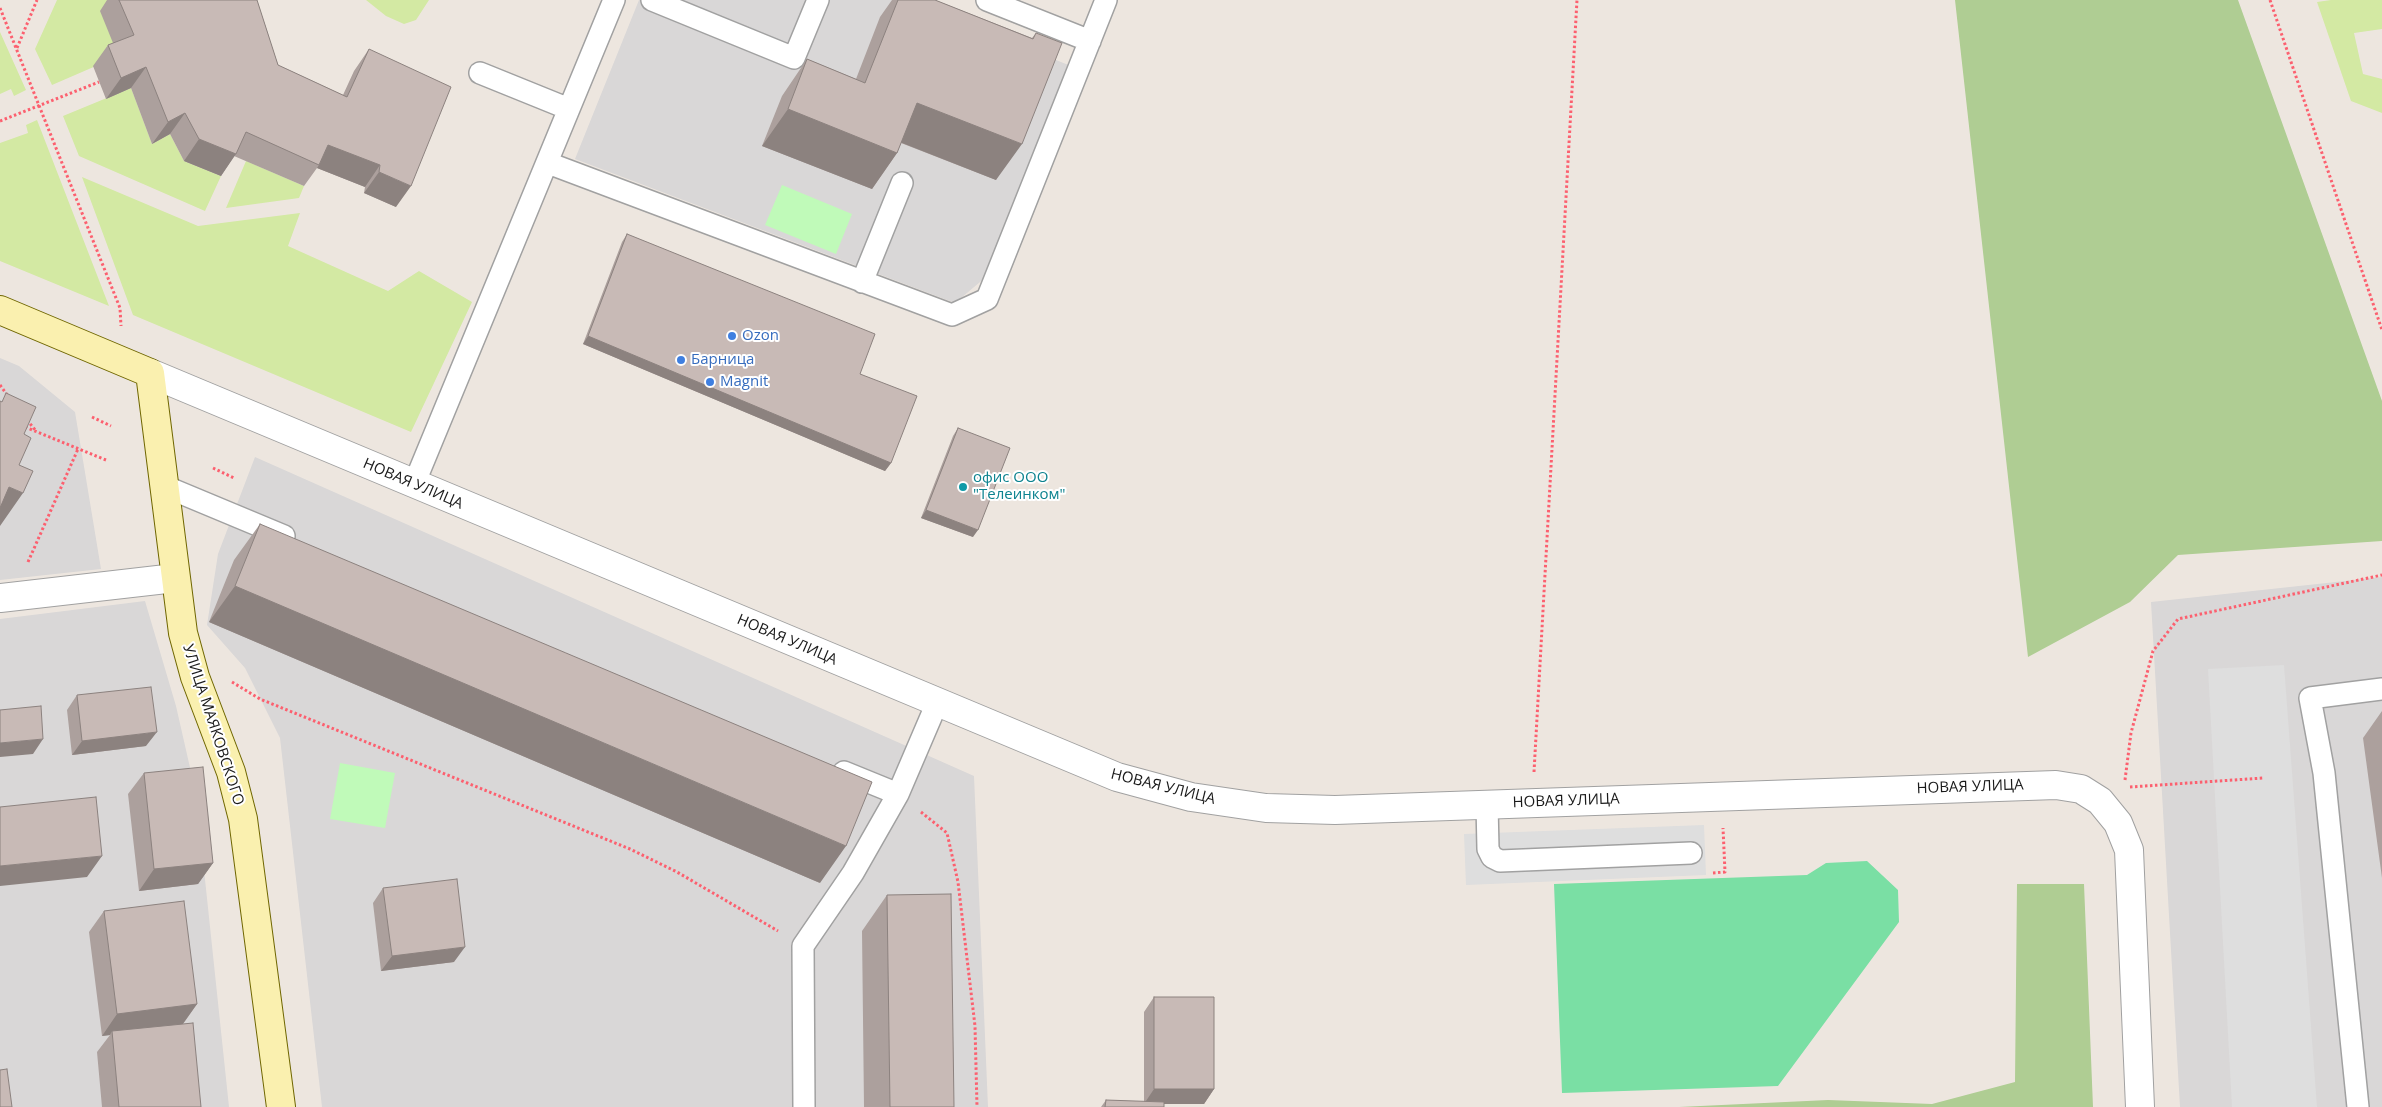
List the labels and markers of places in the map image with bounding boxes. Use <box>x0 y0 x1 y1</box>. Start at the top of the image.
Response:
place label: Ozon <box>742 327 779 345</box>
marker: Ozon <box>726 330 738 342</box>
place label: Барница <box>691 351 754 369</box>
marker: Барница <box>675 354 687 366</box>
place label: Magnit <box>720 373 768 391</box>
marker: Magnit <box>704 376 716 388</box>
place label: офис ООО "Телеинком" <box>973 469 1065 504</box>
marker: офис ООО "Телеинком" <box>957 481 969 493</box>

